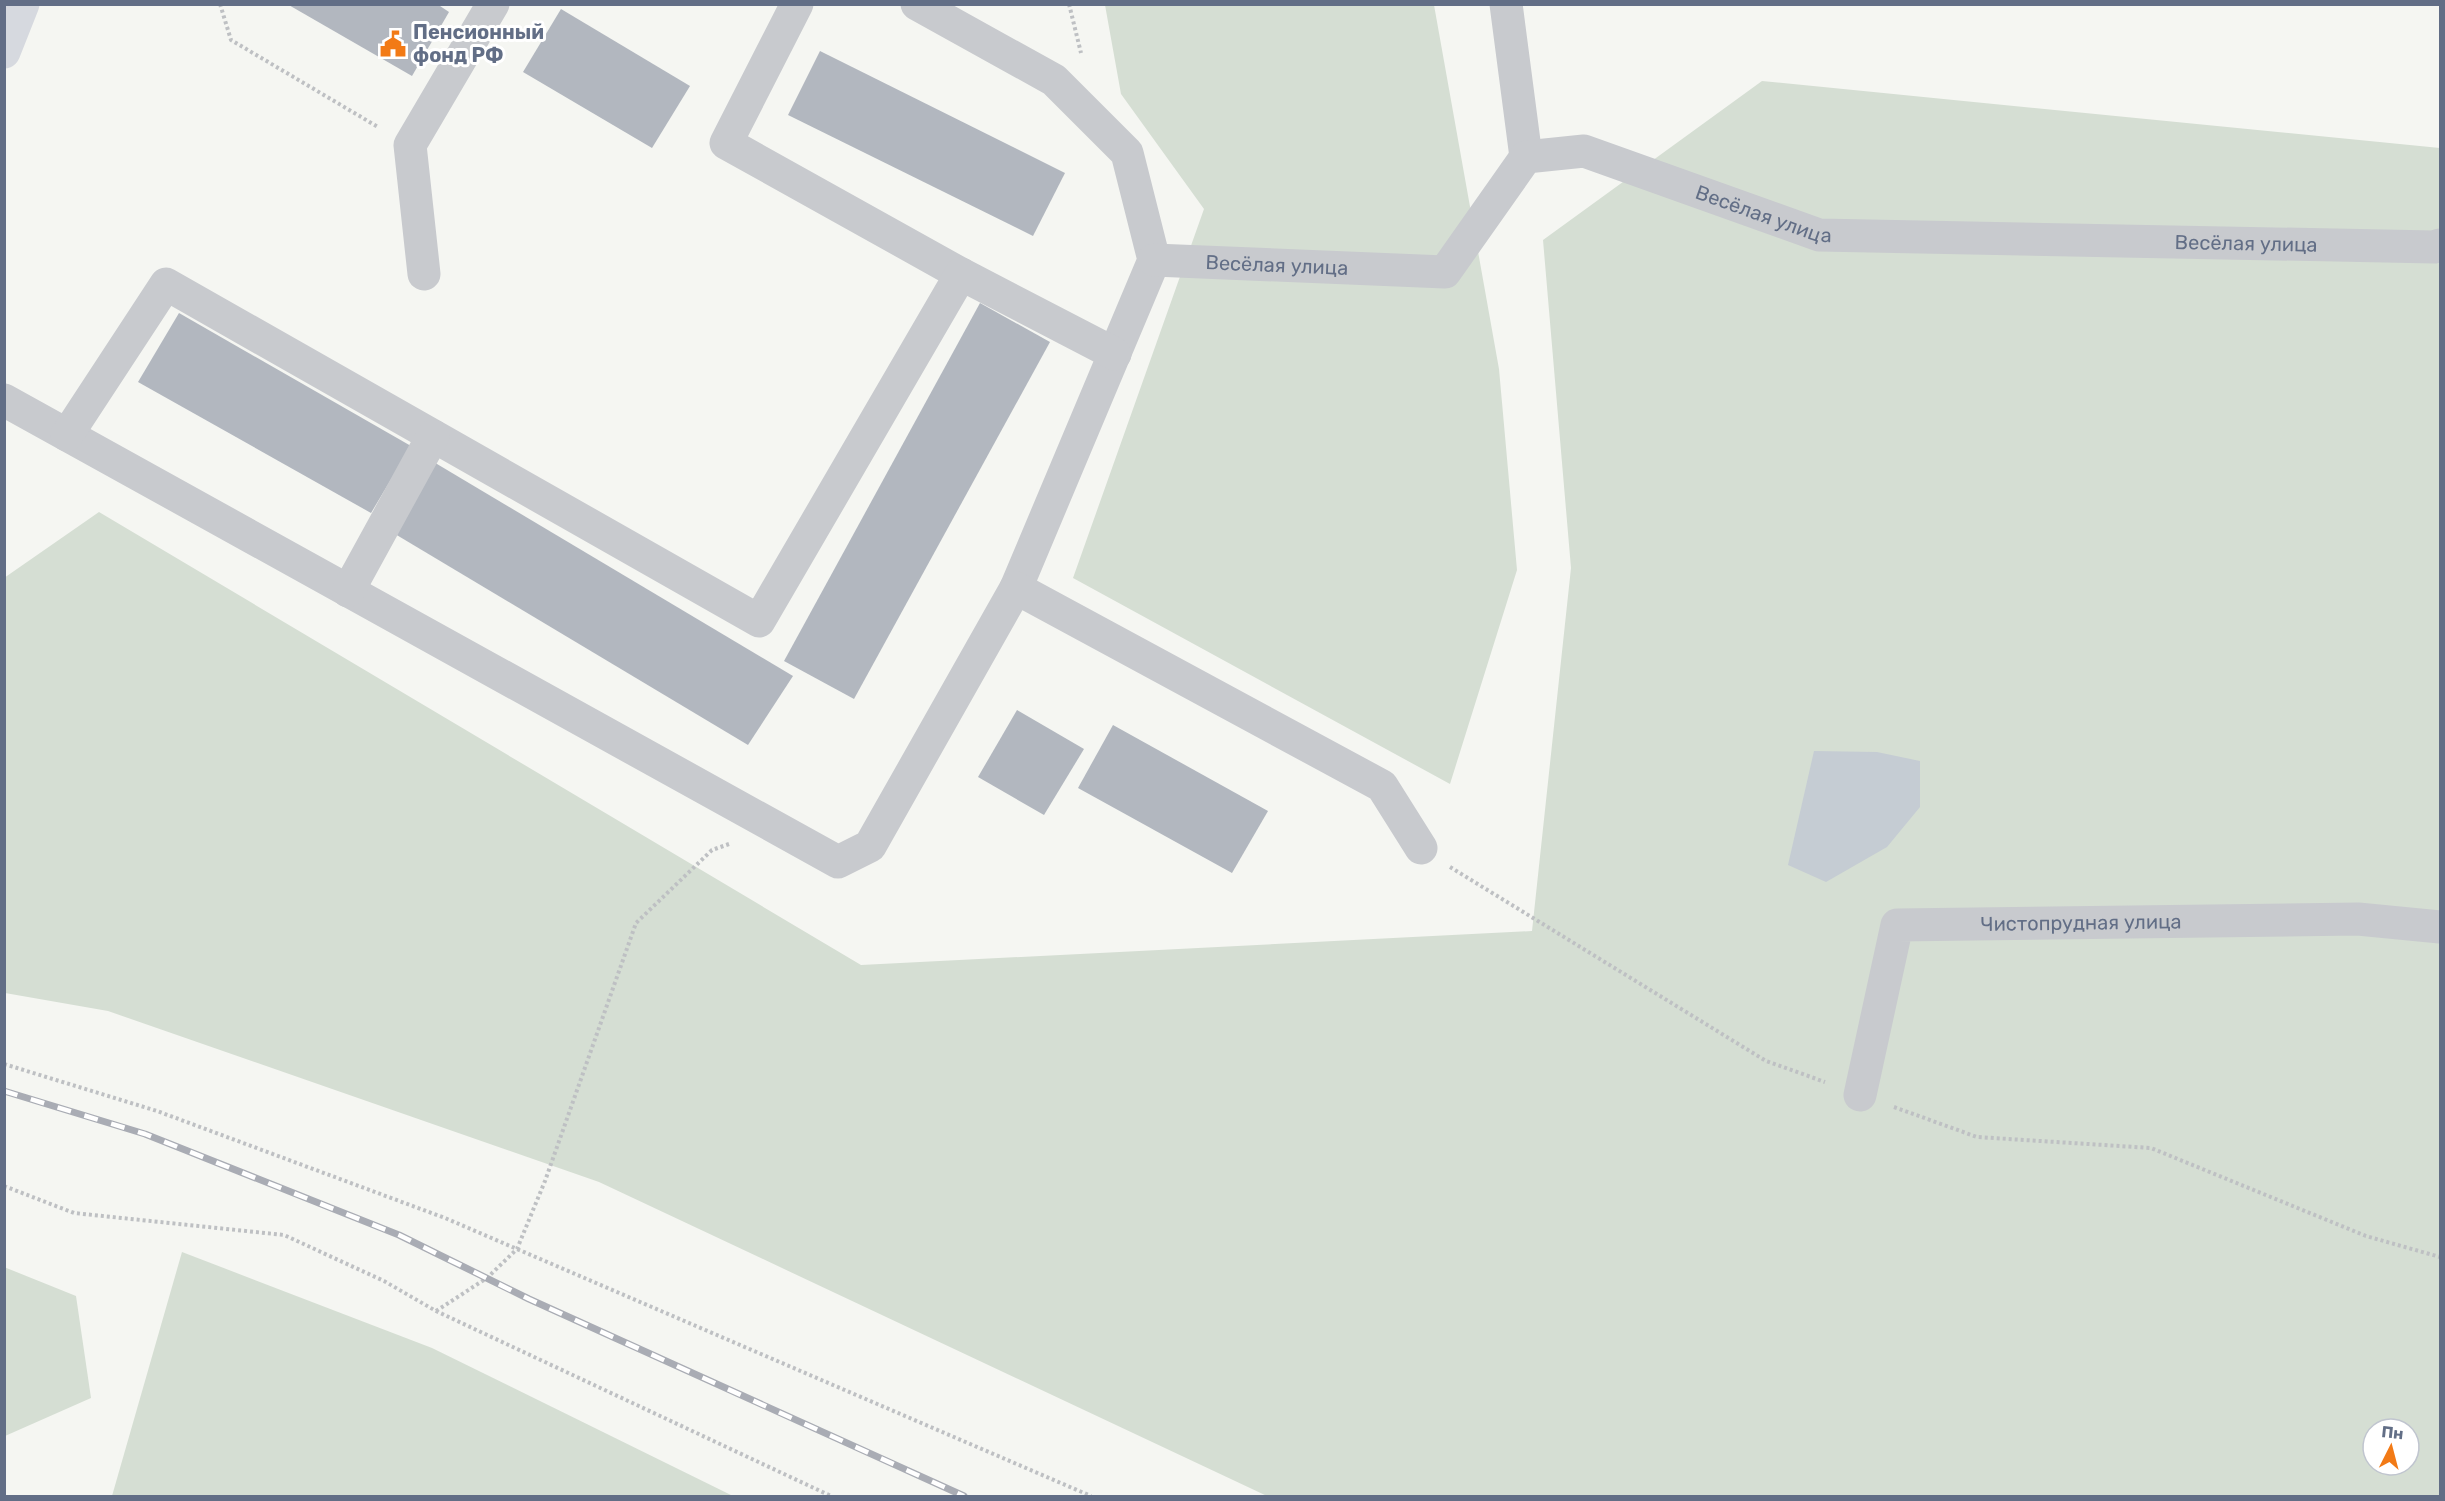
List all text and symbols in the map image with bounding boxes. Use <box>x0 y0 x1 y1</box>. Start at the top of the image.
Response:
place label: Пенсионный фонд РФ <box>413 20 544 67</box>
public building icon: Пенсионный фонд РФ <box>378 29 408 59</box>
street label: Весёлая улица <box>1692 180 1832 247</box>
street label: Весёлая улица <box>2175 230 2318 257</box>
street label: Весёлая улица <box>1205 250 1349 280</box>
street label: Чистопрудная улица <box>1980 909 2182 936</box>
north arrow <box>2361 1417 2421 1477</box>
text: Пн <box>2381 1422 2405 1443</box>

